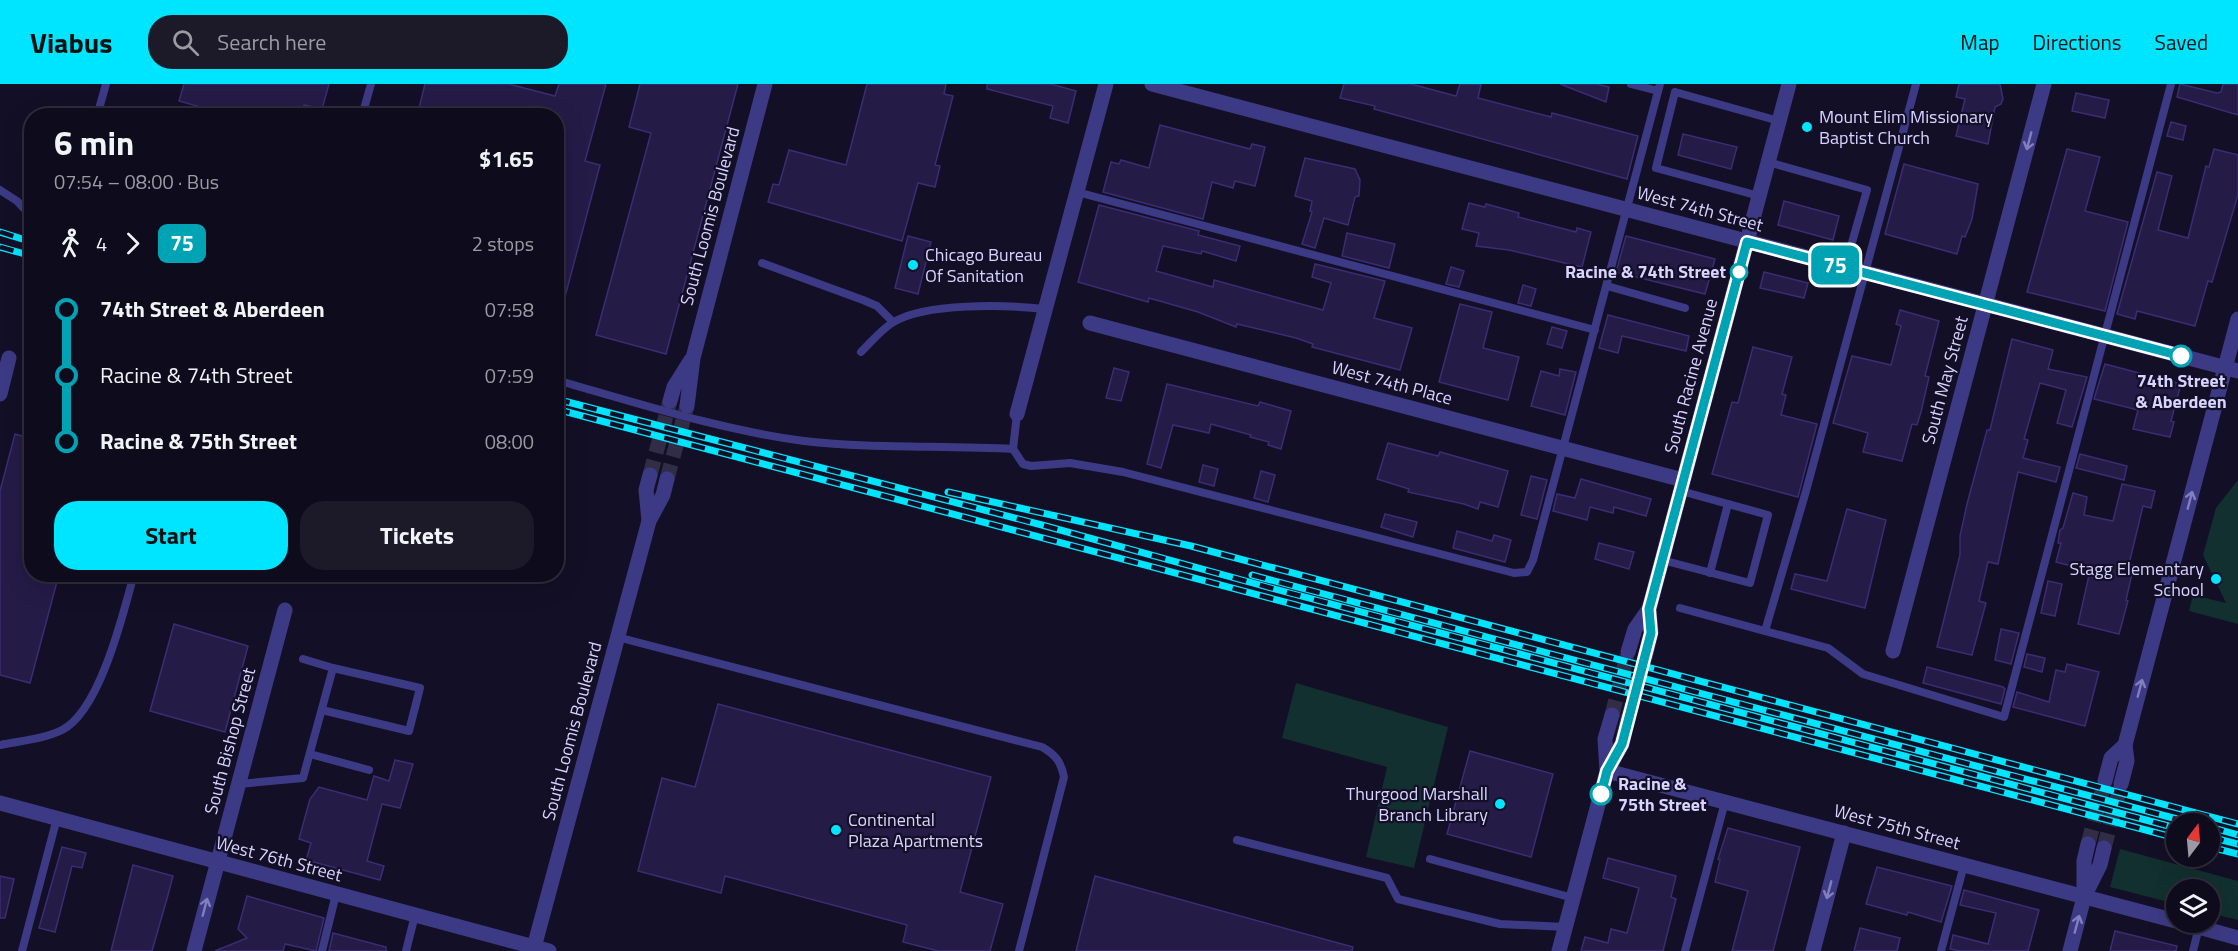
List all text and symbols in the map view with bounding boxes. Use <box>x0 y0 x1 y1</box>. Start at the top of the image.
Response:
search box <box>148 15 568 69</box>
text: Viabus <box>30 21 112 64</box>
text: Search here <box>217 25 326 59</box>
icon: search <box>169 26 202 59</box>
text: Map <box>1960 26 2000 58</box>
text: Directions <box>2033 26 2122 58</box>
text: Saved <box>2155 26 2208 58</box>
place label: Mount Elim Missionary Baptist Church <box>1819 103 1993 151</box>
text: 6 min <box>54 118 134 168</box>
marker: Mount Elim Missionary Baptist Church <box>1800 120 1814 134</box>
street label: South Loomis Boulevard <box>673 124 746 308</box>
one-way arrow <box>2023 131 2034 150</box>
text: $1.65 <box>479 142 534 176</box>
text: 07:54 – 08:00 · Bus <box>54 166 219 197</box>
street label: West 74th Street <box>1634 179 1767 239</box>
icon: walk <box>54 227 87 260</box>
icon: forward <box>116 227 149 260</box>
text: 75 <box>170 227 194 259</box>
text: 4 <box>96 228 107 259</box>
text: 2 stops <box>472 228 534 259</box>
place label: Chicago Bureau Of Sanitation <box>925 241 1042 289</box>
line badge: 75 <box>1808 246 1862 285</box>
text: 75 <box>1823 249 1847 281</box>
marker: Chicago Bureau Of Sanitation <box>906 258 920 272</box>
place label: Racine & 74th Street <box>1565 258 1726 285</box>
marker: Racine & 74th Street <box>1730 263 1748 281</box>
text: 74th Street & Aberdeen <box>100 292 325 326</box>
text: 07:58 <box>485 294 534 325</box>
street label: South Racine Avenue <box>1657 295 1724 456</box>
street label: South May Street <box>1914 312 1975 447</box>
marker: 74th Street & Aberdeen <box>2170 345 2192 367</box>
street label: West 74th Place <box>1329 353 1456 412</box>
text: Racine & 74th Street <box>100 358 292 392</box>
text: 07:59 <box>485 360 534 391</box>
place label: 74th Street & Aberdeen <box>2135 367 2227 415</box>
text: Racine & 75th Street <box>100 424 297 458</box>
text: 08:00 <box>485 426 534 457</box>
one-way arrow <box>2185 491 2196 510</box>
button: Start <box>54 501 288 570</box>
button: Tickets <box>300 501 534 570</box>
place label: Stagg Elementary School <box>2069 555 2204 603</box>
marker: Stagg Elementary School <box>2209 572 2223 586</box>
street label: South Loomis Boulevard <box>535 639 608 823</box>
street label: South Bishop Street <box>197 664 262 817</box>
one-way arrow <box>2134 679 2146 698</box>
place label: Racine & 75th Street <box>1618 770 1707 818</box>
place label: Thurgood Marshall Branch Library <box>1346 780 1488 828</box>
marker: Racine & 75th Street <box>1590 783 1612 805</box>
marker: Thurgood Marshall Branch Library <box>1493 797 1507 811</box>
street label: West 75th Street <box>1831 797 1964 857</box>
place label: Continental Plaza Apartments <box>848 806 983 854</box>
north arrow <box>2166 813 2220 867</box>
map controls <box>2166 813 2220 933</box>
marker: Continental Plaza Apartments <box>829 823 843 837</box>
street label: West 76th Street <box>213 829 346 889</box>
button: layers <box>2166 879 2220 933</box>
one-way arrow <box>1823 880 1835 899</box>
one-way arrow <box>200 898 212 917</box>
one-way arrow <box>2071 915 2083 934</box>

